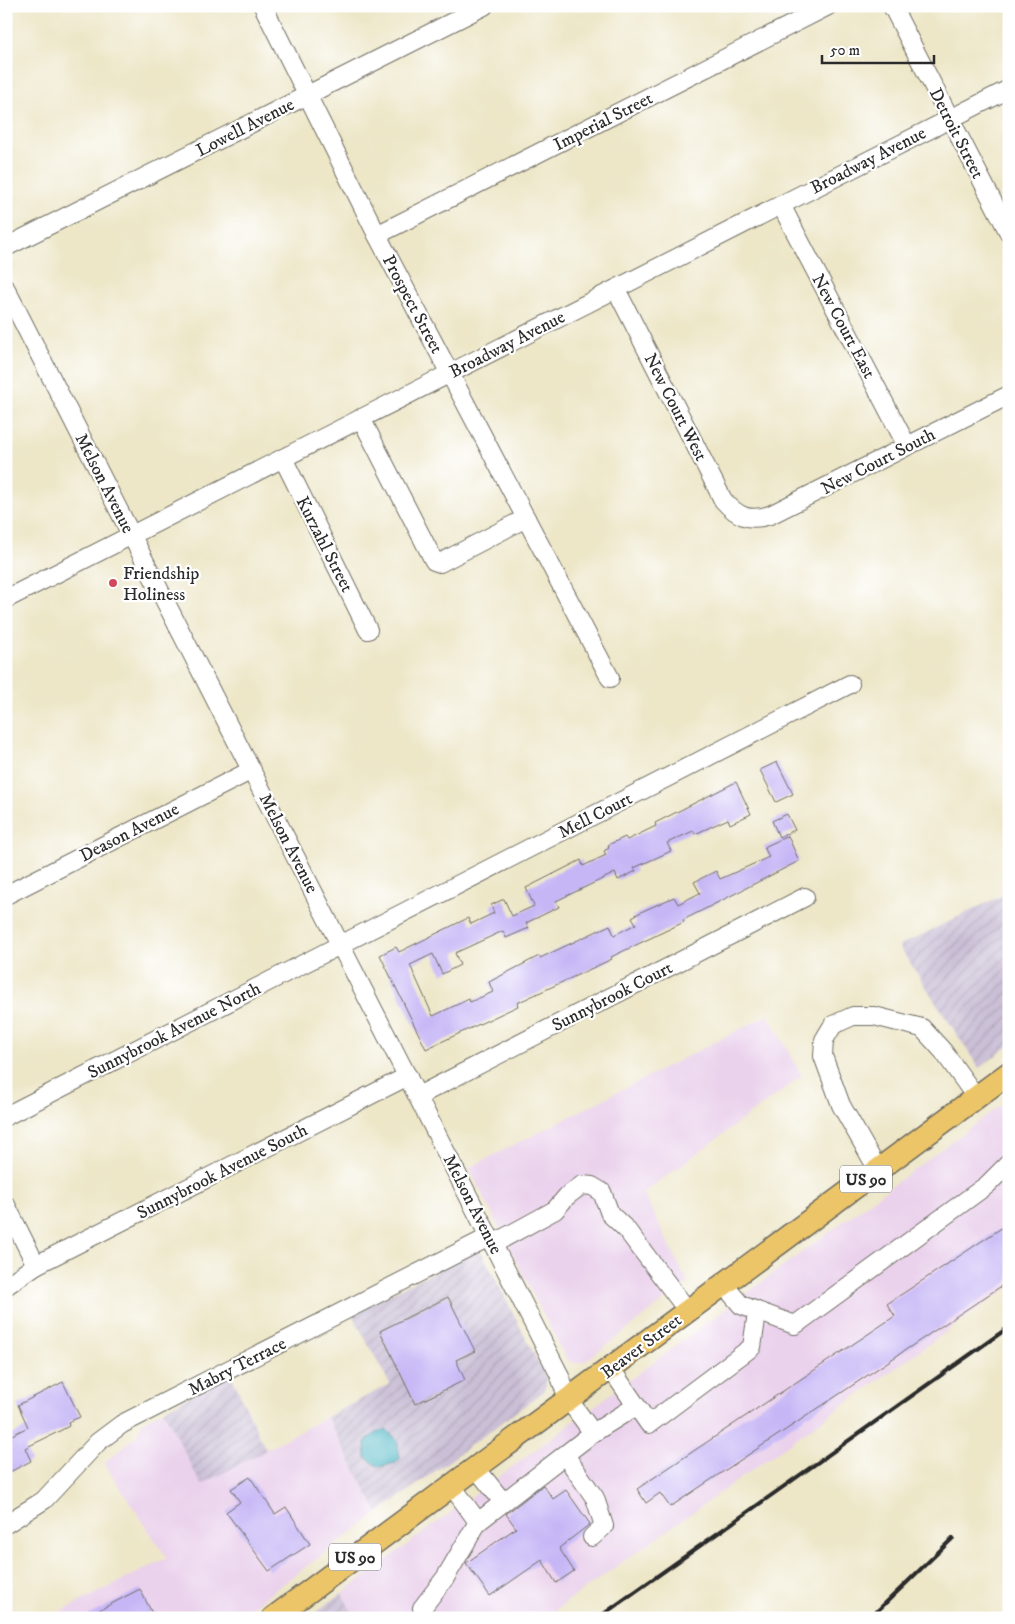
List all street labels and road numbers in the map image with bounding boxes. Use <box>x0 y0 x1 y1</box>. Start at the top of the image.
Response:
street label: Detroit Street <box>924 84 988 183</box>
street label: Imperial Street <box>550 87 657 156</box>
street label: Lowell Avenue <box>193 94 298 162</box>
street label: Broadway Avenue <box>807 122 930 199</box>
street label: Prospect Street <box>377 251 447 358</box>
street label: New Court East <box>806 270 880 383</box>
street label: Broadway Avenue <box>446 306 569 383</box>
street label: New Court West <box>639 350 712 465</box>
street label: New Court South <box>818 423 940 500</box>
street label: Melson Avenue <box>70 430 139 537</box>
street label: Kurzahl Street <box>291 493 358 596</box>
street label: Mell Court <box>555 788 636 844</box>
street label: Melson Avenue <box>254 790 323 897</box>
street label: Deason Avenue <box>76 798 183 867</box>
street label: Sunnybrook Court <box>548 957 677 1037</box>
street label: Sunnybrook Avenue North <box>84 977 265 1084</box>
street label: Sunnybrook Avenue South <box>133 1119 312 1224</box>
street label: Melson Avenue <box>438 1151 507 1258</box>
road number: US 90 <box>840 1166 892 1192</box>
street label: Beaver Street <box>597 1309 686 1384</box>
street label: Mabry Terrace <box>185 1333 290 1401</box>
road number: US 90 <box>329 1544 381 1570</box>

